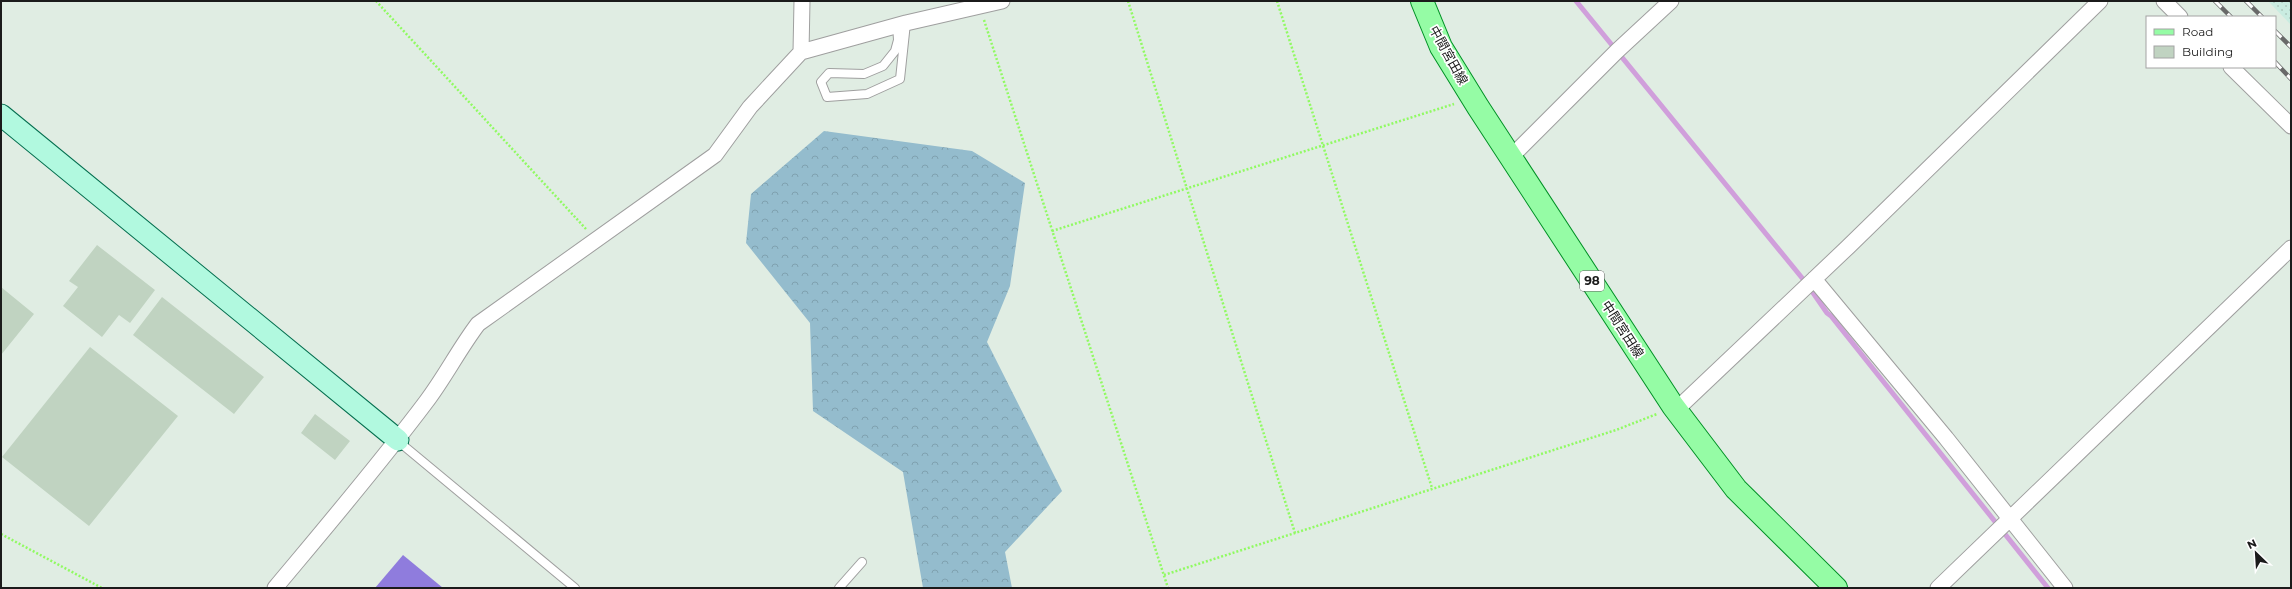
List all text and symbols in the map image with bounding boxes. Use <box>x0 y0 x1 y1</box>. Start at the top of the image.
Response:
legend <box>2146 16 2276 68</box>
street label: 中間宮田線 <box>1426 23 1472 87</box>
text: Road <box>2182 24 2213 39</box>
text: Building <box>2182 44 2233 59</box>
road number: 98 <box>1580 271 1604 291</box>
street label: 中間宮田線 <box>1599 297 1647 361</box>
north arrow <box>2236 533 2276 573</box>
text: N <box>2245 536 2259 552</box>

